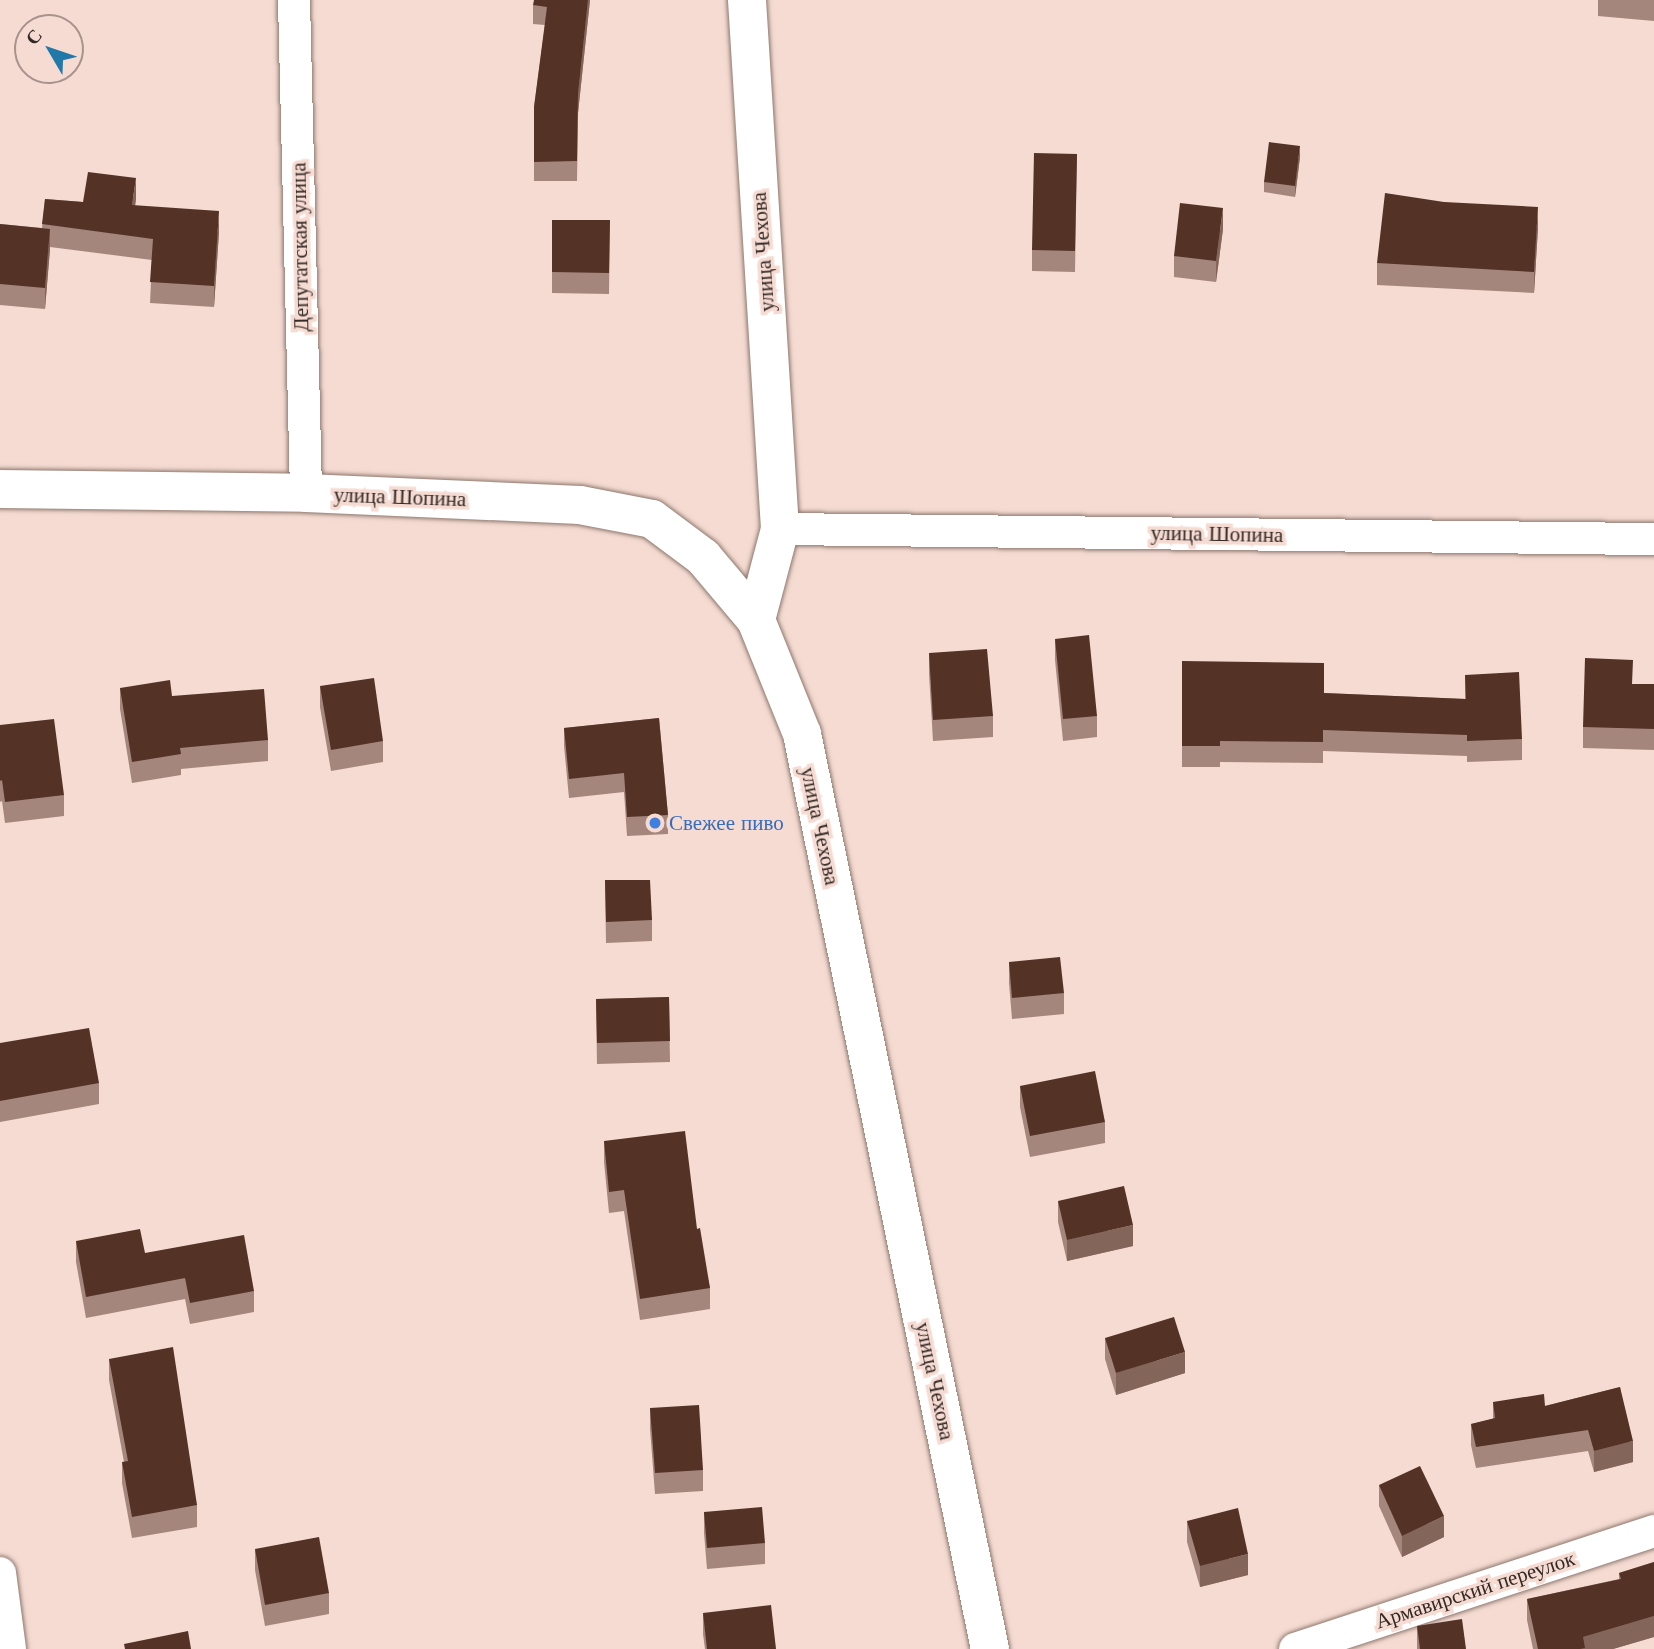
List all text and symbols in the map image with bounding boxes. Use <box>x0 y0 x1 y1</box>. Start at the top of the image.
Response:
north arrow <box>14 14 84 84</box>
text: С <box>21 24 47 49</box>
street label: Депутатская улица <box>286 162 314 332</box>
street label: улица Чехова <box>746 191 780 313</box>
street label: улица Шопина <box>333 482 467 512</box>
street label: улица Шопина <box>1150 520 1284 548</box>
street label: улица Чехова <box>795 765 845 887</box>
place label: Свежее пиво <box>669 810 784 836</box>
marker: Свежее пиво <box>647 815 663 831</box>
street label: улица Чехова <box>910 1320 960 1442</box>
street label: Армавирский переулок <box>1372 1546 1578 1634</box>

